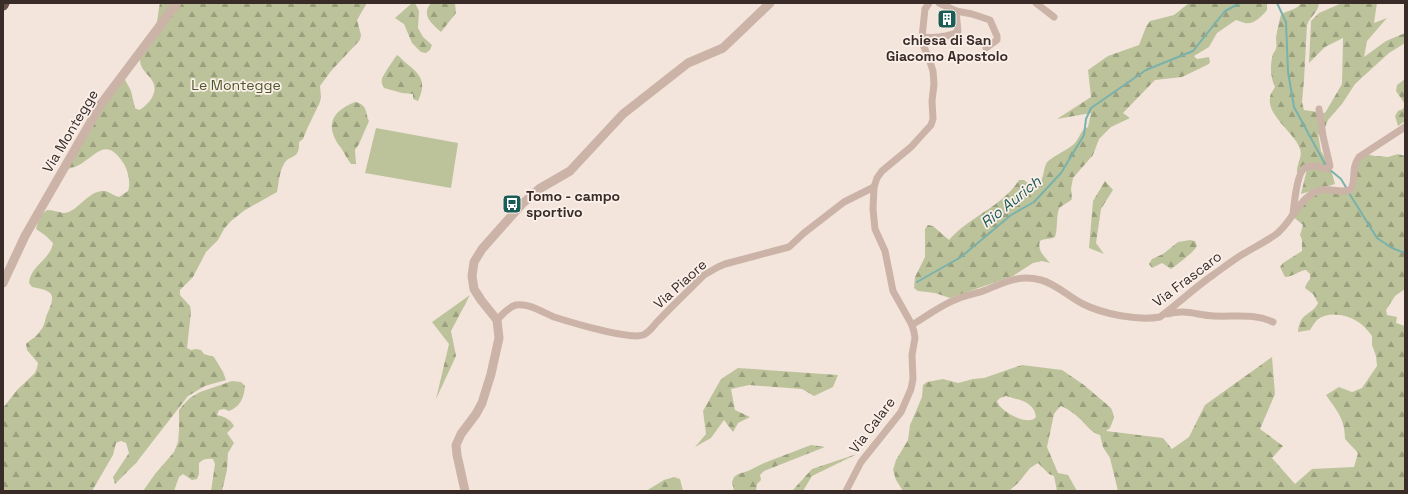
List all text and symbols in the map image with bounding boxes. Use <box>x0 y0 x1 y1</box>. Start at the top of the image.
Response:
building icon: chiesa di San Giacomo Apostolo <box>936 8 958 30</box>
place label: chiesa di San Giacomo Apostolo <box>886 31 1008 65</box>
park label: Le Montegge <box>191 76 281 94</box>
street label: Via Montegge <box>38 86 102 176</box>
water label: Rio Aurich <box>977 171 1045 232</box>
place label: Tomo - campo sportivo <box>526 187 620 221</box>
bus stop icon: Tomo - campo sportivo <box>501 193 523 215</box>
street label: Via Frascaro <box>1149 247 1225 311</box>
street label: Via Piaore <box>650 255 710 313</box>
street label: Via Calare <box>845 393 899 457</box>

